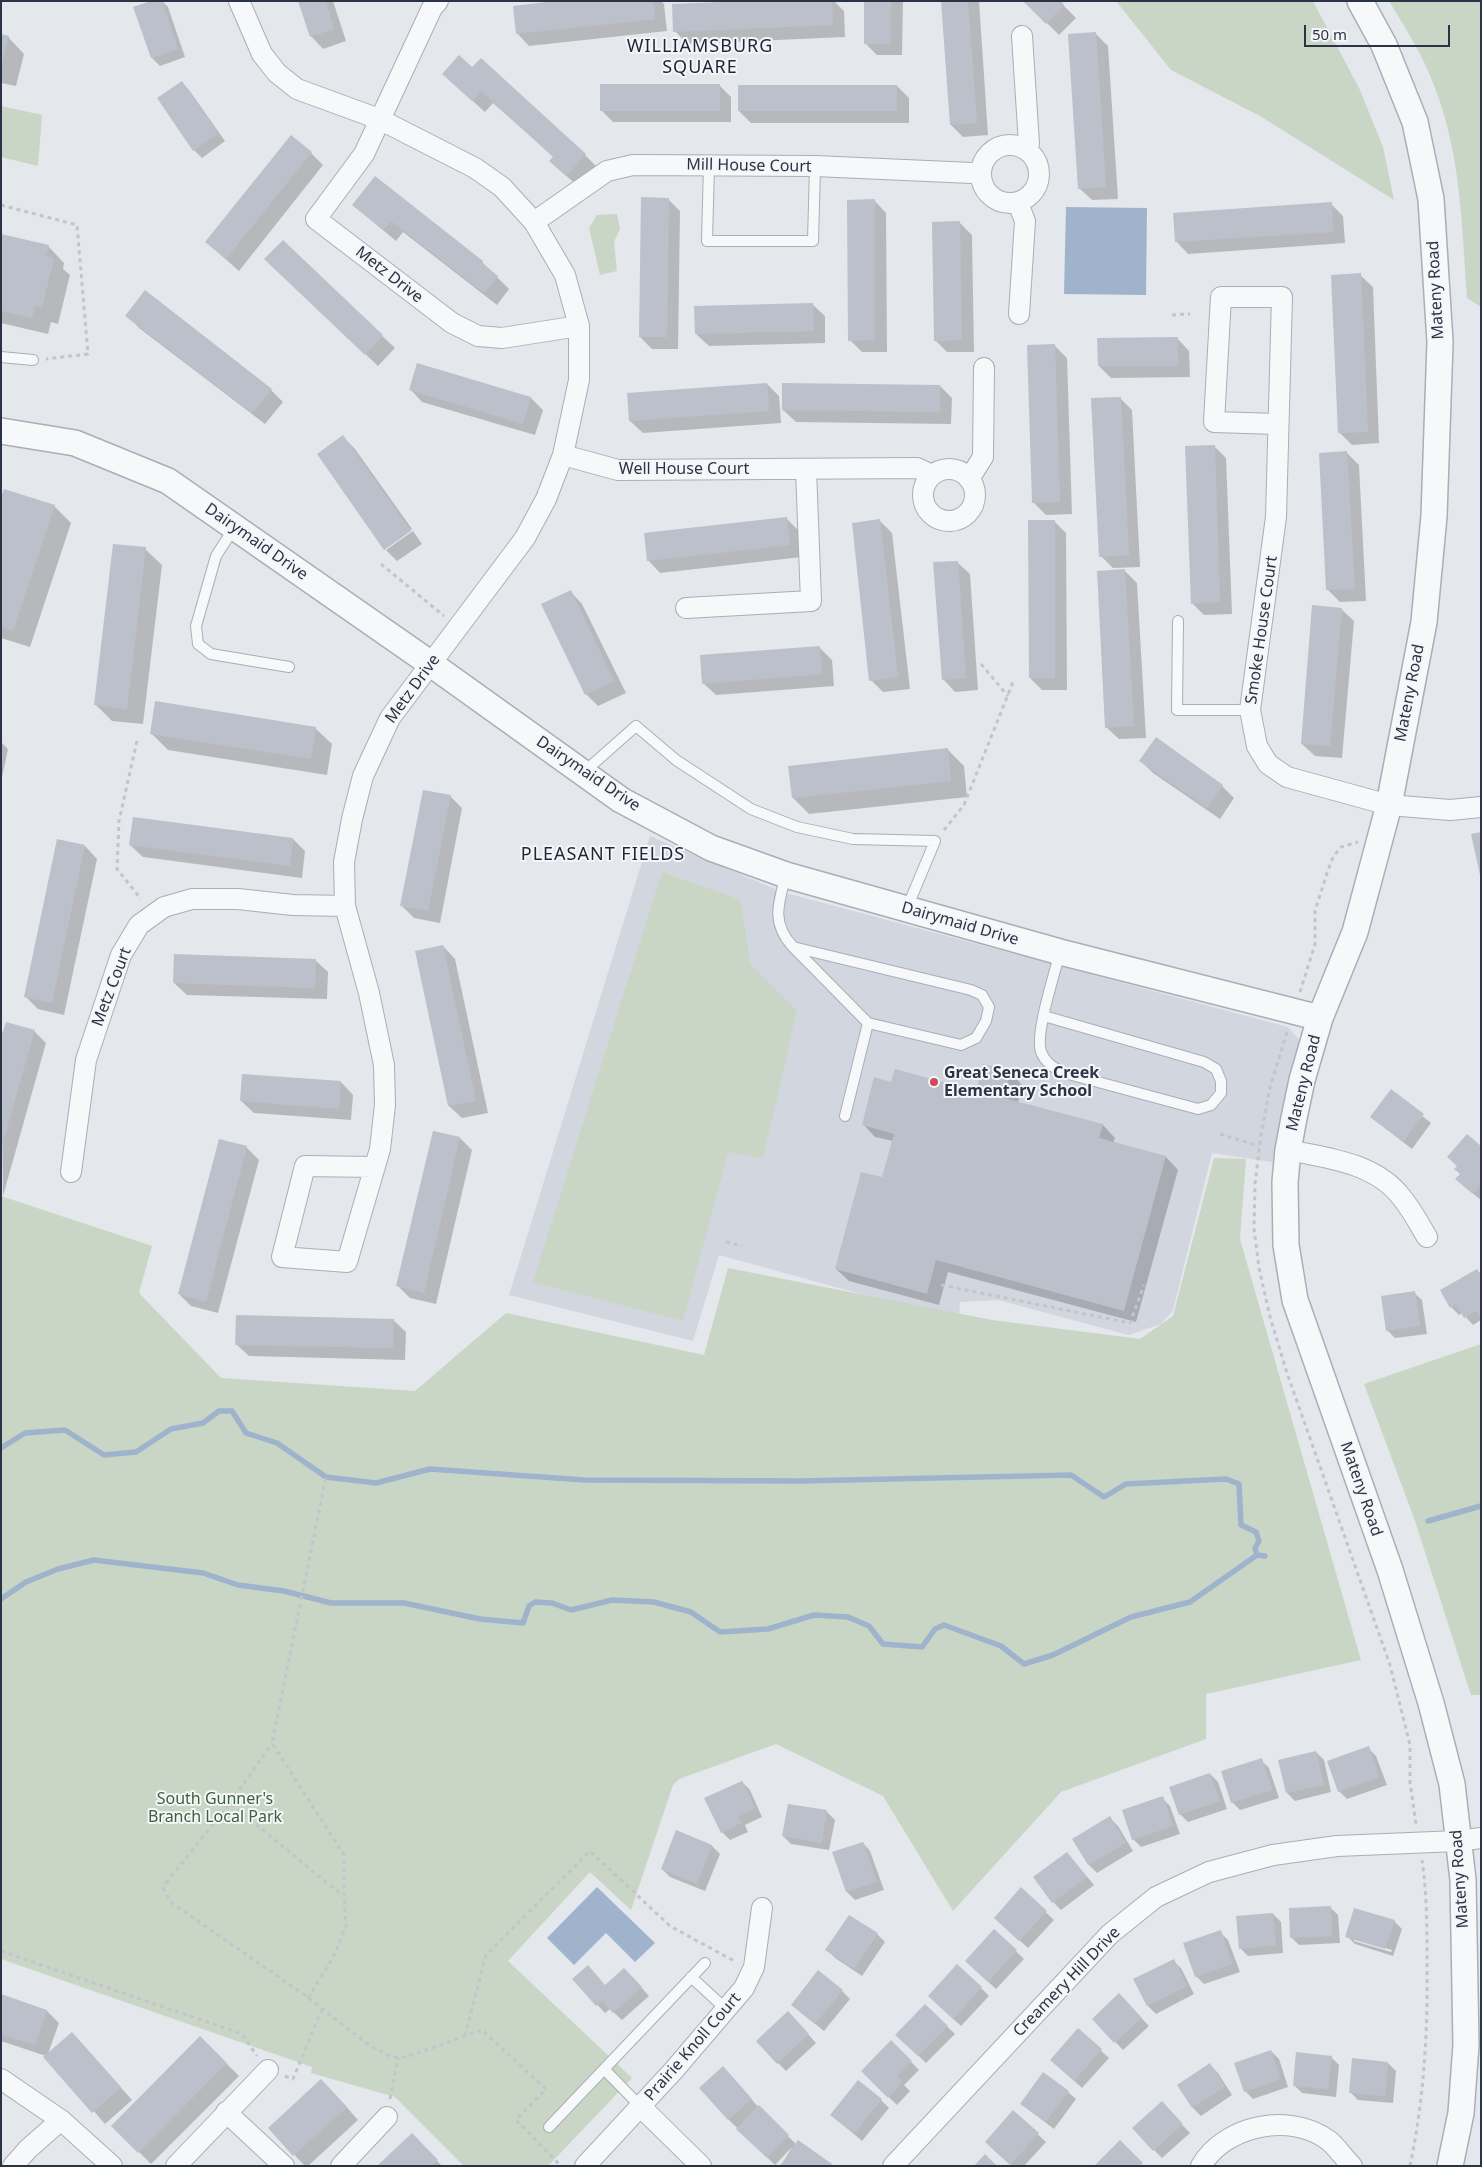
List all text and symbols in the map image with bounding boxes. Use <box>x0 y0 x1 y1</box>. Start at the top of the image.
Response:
scale bar <box>1307 15 1453 47</box>
text: 50 m <box>1312 24 1347 44</box>
district label: WILLIAMSBURG SQUARE <box>625 36 775 78</box>
street label: Mill House Court <box>686 155 812 177</box>
street label: Mateny Road <box>1424 240 1448 340</box>
street label: Metz Drive <box>351 243 427 307</box>
street label: Well House Court <box>619 459 749 479</box>
street label: Dairymaid Drive <box>201 499 311 585</box>
street label: Smoke House Court <box>1242 555 1282 705</box>
street label: Mateny Road <box>1391 643 1429 743</box>
street label: Metz Drive <box>382 651 444 727</box>
street label: Dairymaid Drive <box>532 732 644 816</box>
district label: PLEASANT FIELDS <box>519 844 687 866</box>
street label: Dairymaid Drive <box>899 898 1021 950</box>
street label: Metz Court <box>88 945 136 1029</box>
street label: Mateny Road <box>1283 1033 1325 1133</box>
place label: Great Seneca Creek Elementary School <box>944 1063 1099 1101</box>
marker: Great Seneca Creek Elementary School <box>928 1076 940 1088</box>
street label: Mateny Road <box>1336 1439 1386 1539</box>
park label: South Gunner's Branch Local Park <box>148 1789 282 1827</box>
street label: Mateny Road <box>1447 1829 1473 1929</box>
street label: Creamery Hill Drive <box>1010 1923 1124 2041</box>
street label: Prairie Knoll Court <box>641 1989 745 2105</box>

